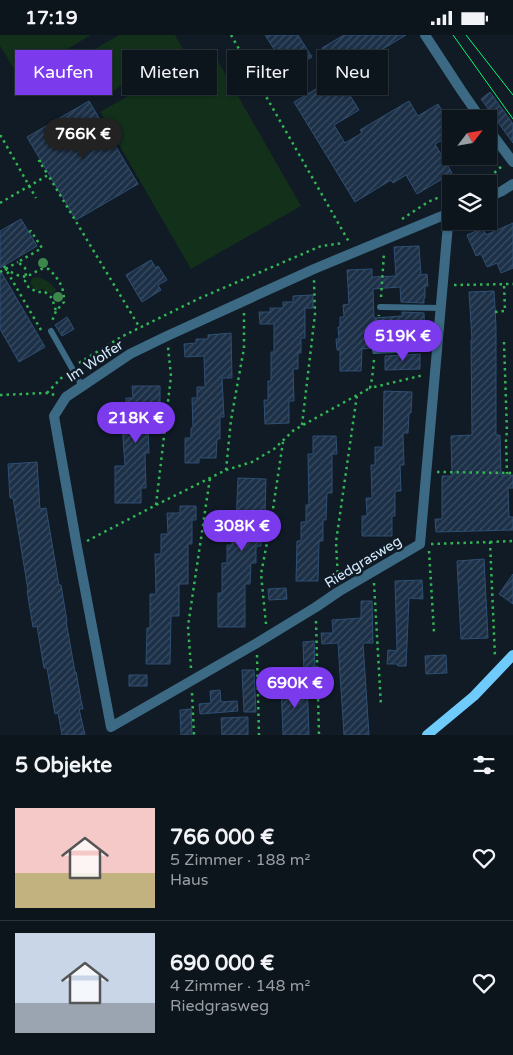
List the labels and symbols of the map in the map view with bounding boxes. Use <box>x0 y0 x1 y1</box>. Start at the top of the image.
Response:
north arrow <box>442 110 498 165</box>
pin: 766K € <box>42 117 124 160</box>
pin: 519K € <box>362 319 444 362</box>
street label: Im Wolfer <box>63 336 127 386</box>
pin: 218K € <box>95 401 177 444</box>
pin: 308K € <box>201 509 283 552</box>
street label: Riedgrasweg <box>321 532 405 592</box>
pin: 690K € <box>254 667 336 709</box>

